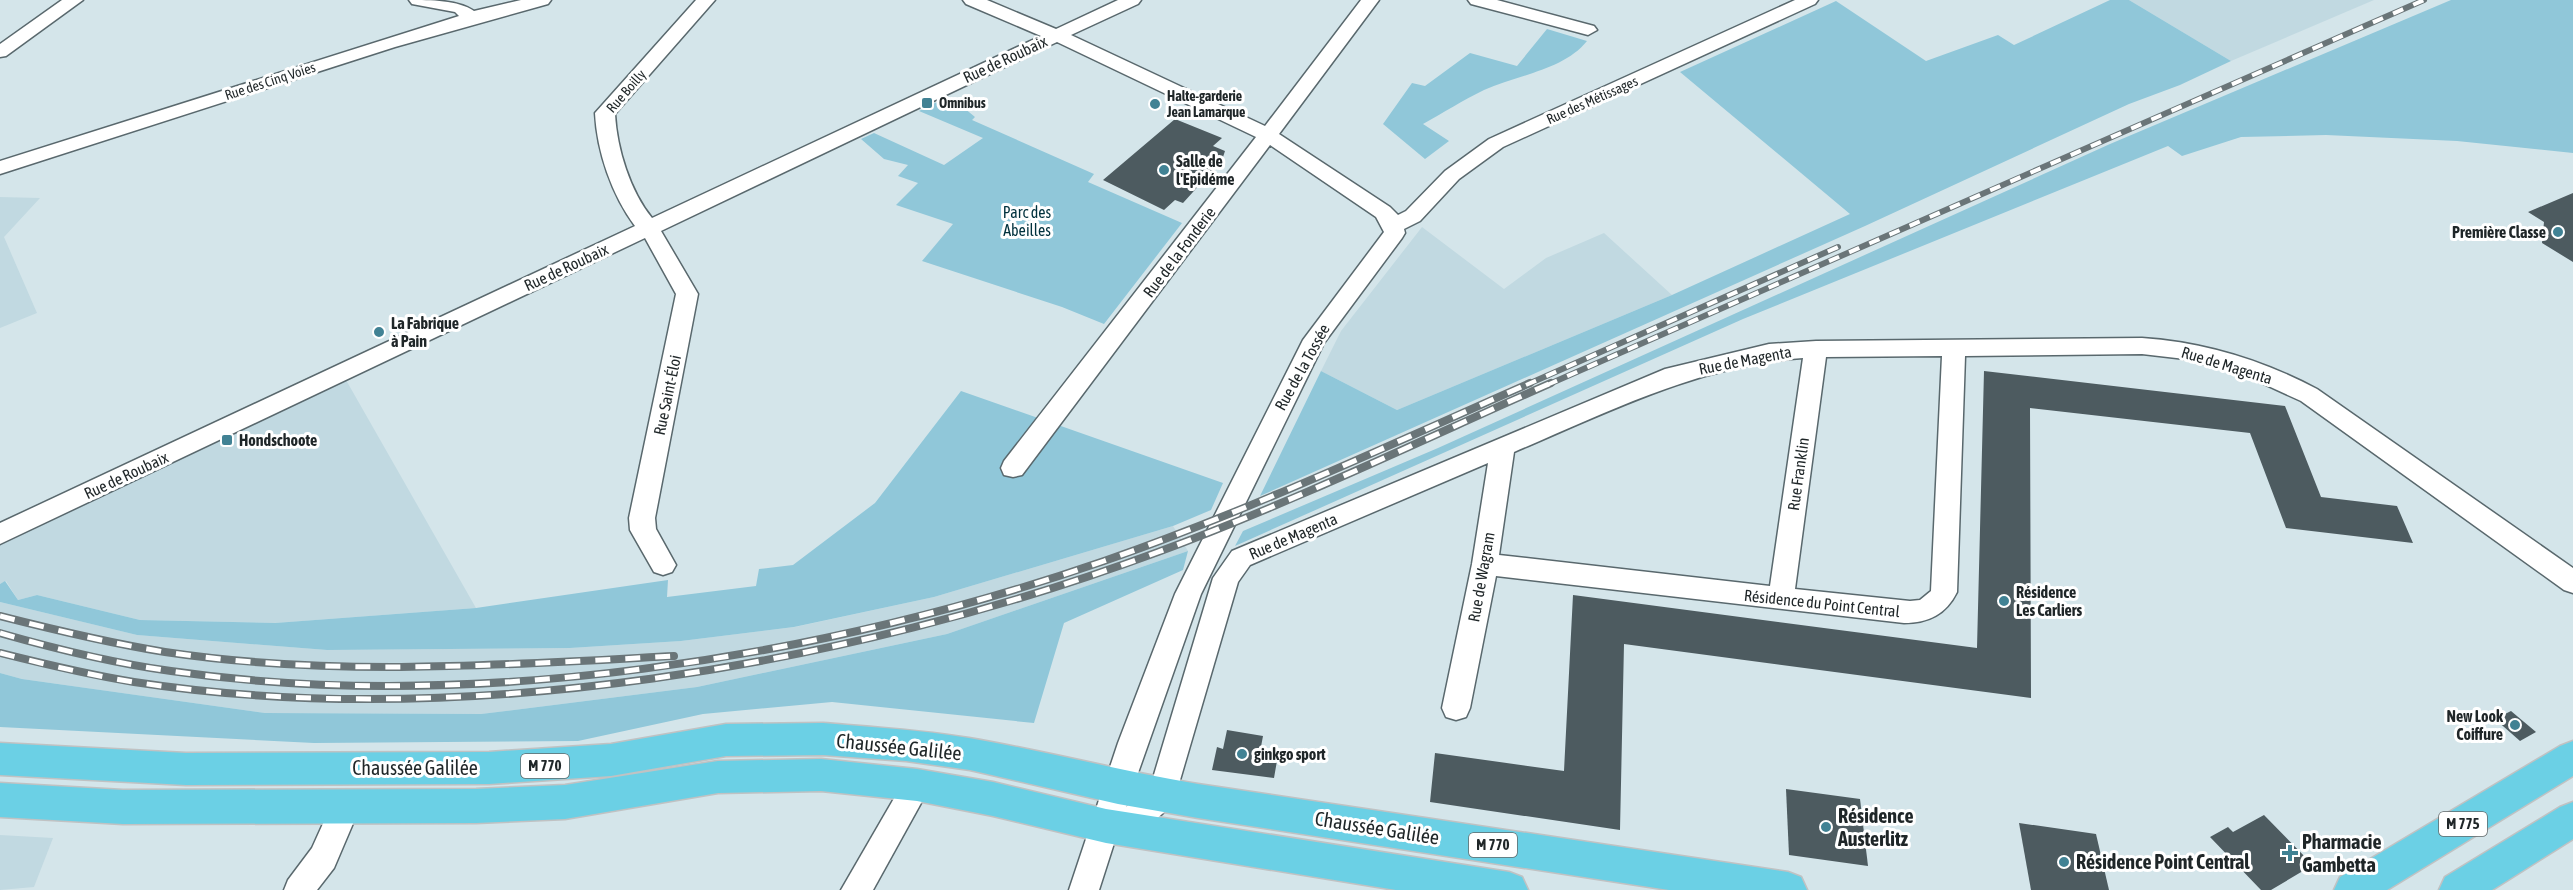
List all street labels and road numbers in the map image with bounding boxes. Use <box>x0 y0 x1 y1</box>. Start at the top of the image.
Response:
street label: Rue de Roubaix <box>960 31 1050 86</box>
street label: Rue des Cinq Voies <box>223 59 317 103</box>
street label: Rue Boilly <box>603 66 649 116</box>
street label: Rue des Métissages <box>1544 73 1640 127</box>
street label: Rue de la Fonderie <box>1139 203 1219 301</box>
street label: Rue de Roubaix <box>521 239 611 294</box>
street label: Rue de la Tossée <box>1271 321 1333 413</box>
street label: Rue de Magenta <box>1697 342 1793 379</box>
street label: Rue de Magenta <box>2179 343 2275 388</box>
street label: Rue Saint-Éloi <box>650 353 684 437</box>
street label: Rue Franklin <box>1784 436 1812 512</box>
street label: Rue de Roubaix <box>81 447 171 502</box>
street label: Rue de Magenta <box>1246 509 1340 564</box>
street label: Rue de Wagram <box>1464 531 1499 624</box>
street label: Résidence du Point Central <box>1743 586 1901 620</box>
street label: Chaussée Galilée <box>835 729 963 765</box>
road number: M 770 <box>521 754 569 778</box>
street label: Chaussée Galilée <box>352 756 478 779</box>
street label: Chaussée Galilée <box>1313 806 1441 849</box>
road number: M 775 <box>2439 812 2487 836</box>
road number: M 770 <box>1469 833 1517 857</box>

